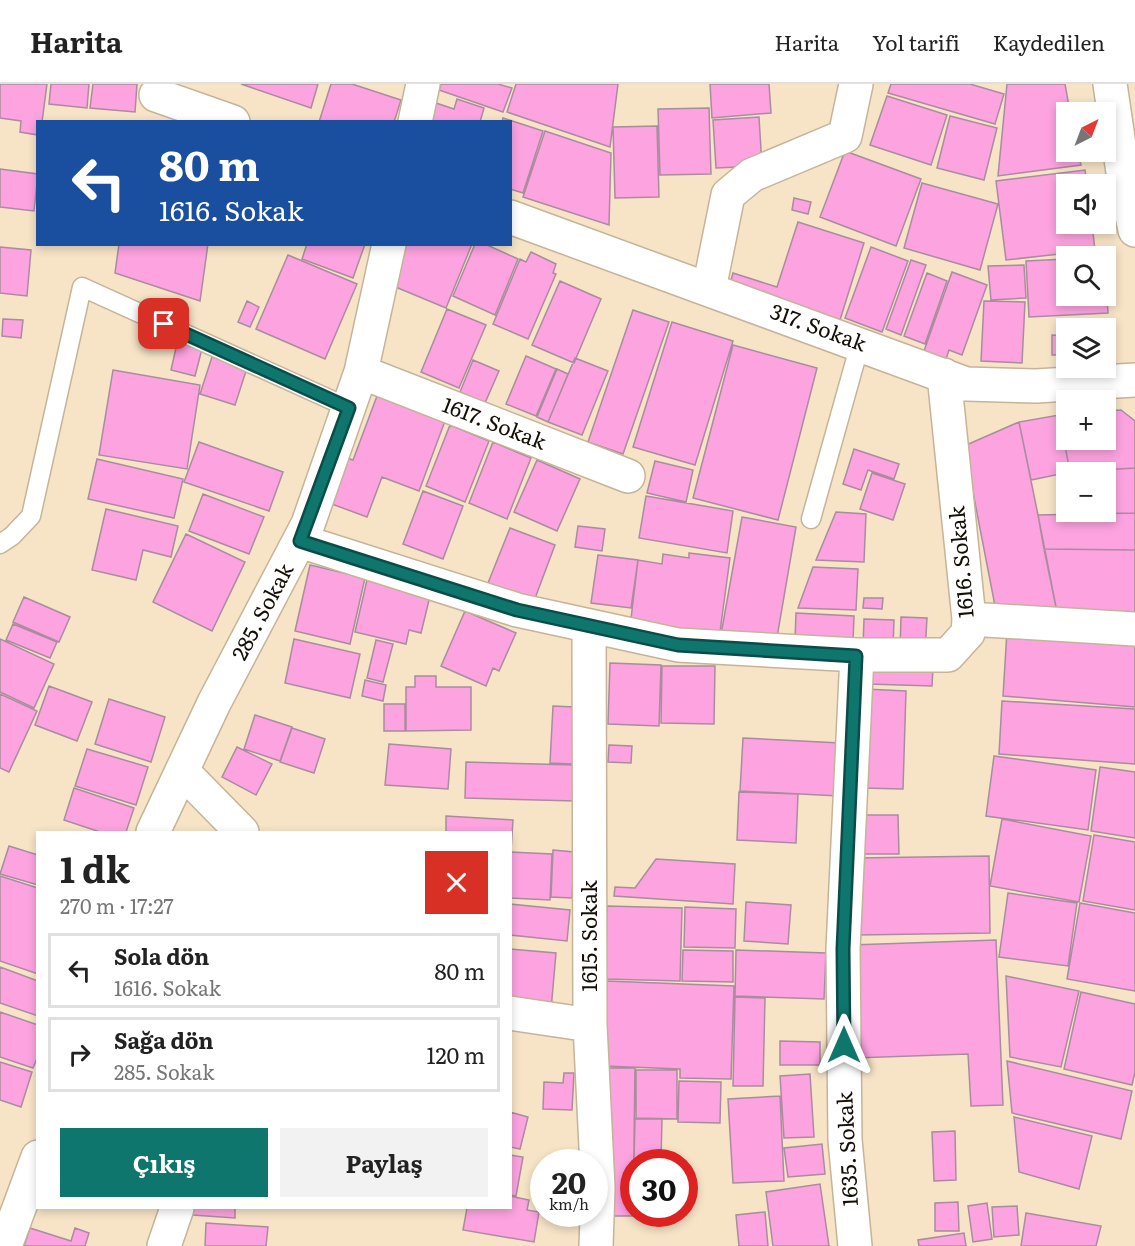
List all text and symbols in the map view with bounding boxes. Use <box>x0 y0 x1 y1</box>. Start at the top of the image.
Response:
text: Harita <box>30 20 122 62</box>
text: Harita <box>774 26 839 57</box>
text: Yol tarifi <box>872 26 960 57</box>
text: Kaydedilen <box>993 26 1105 57</box>
north arrow <box>1056 102 1116 162</box>
map controls <box>1056 102 1116 522</box>
text: 80 m <box>159 132 260 194</box>
icon: left <box>60 144 138 222</box>
button: sound <box>1056 174 1116 234</box>
text: 1616. Sokak <box>159 189 303 229</box>
button: search <box>1056 246 1116 306</box>
street label: 317. Sokak <box>766 294 872 357</box>
pin <box>138 298 189 349</box>
icon: arrive <box>147 307 180 340</box>
button: layers <box>1056 318 1116 378</box>
street label: 1617. Sokak <box>438 388 551 456</box>
button: + <box>1056 390 1116 450</box>
button: − <box>1056 462 1116 522</box>
street label: 1616. Sokak <box>939 505 980 620</box>
street label: 285. Sokak <box>222 557 299 665</box>
text: 1 dk <box>60 841 130 894</box>
button: close <box>425 851 488 914</box>
street label: 1615. Sokak <box>572 880 603 992</box>
text: 270 m · 17:27 <box>60 890 174 920</box>
text: Sola dön <box>114 939 209 972</box>
icon: left <box>63 954 96 987</box>
text: 80 m <box>434 954 485 987</box>
text: 1616. Sokak <box>114 972 221 1002</box>
position arrow <box>812 1013 876 1077</box>
text: Sağa dön <box>114 1023 214 1056</box>
icon: right <box>63 1038 96 1071</box>
text: 120 m <box>426 1038 485 1071</box>
text: 285. Sokak <box>114 1056 215 1086</box>
street label: 1635. Sokak <box>827 1091 864 1207</box>
button: Çıkış <box>60 1128 268 1197</box>
button: Paylaş <box>280 1128 488 1197</box>
speed limit sign: 30 <box>620 1149 698 1227</box>
text: 20 <box>552 1159 586 1203</box>
text: km/h <box>549 1192 589 1215</box>

